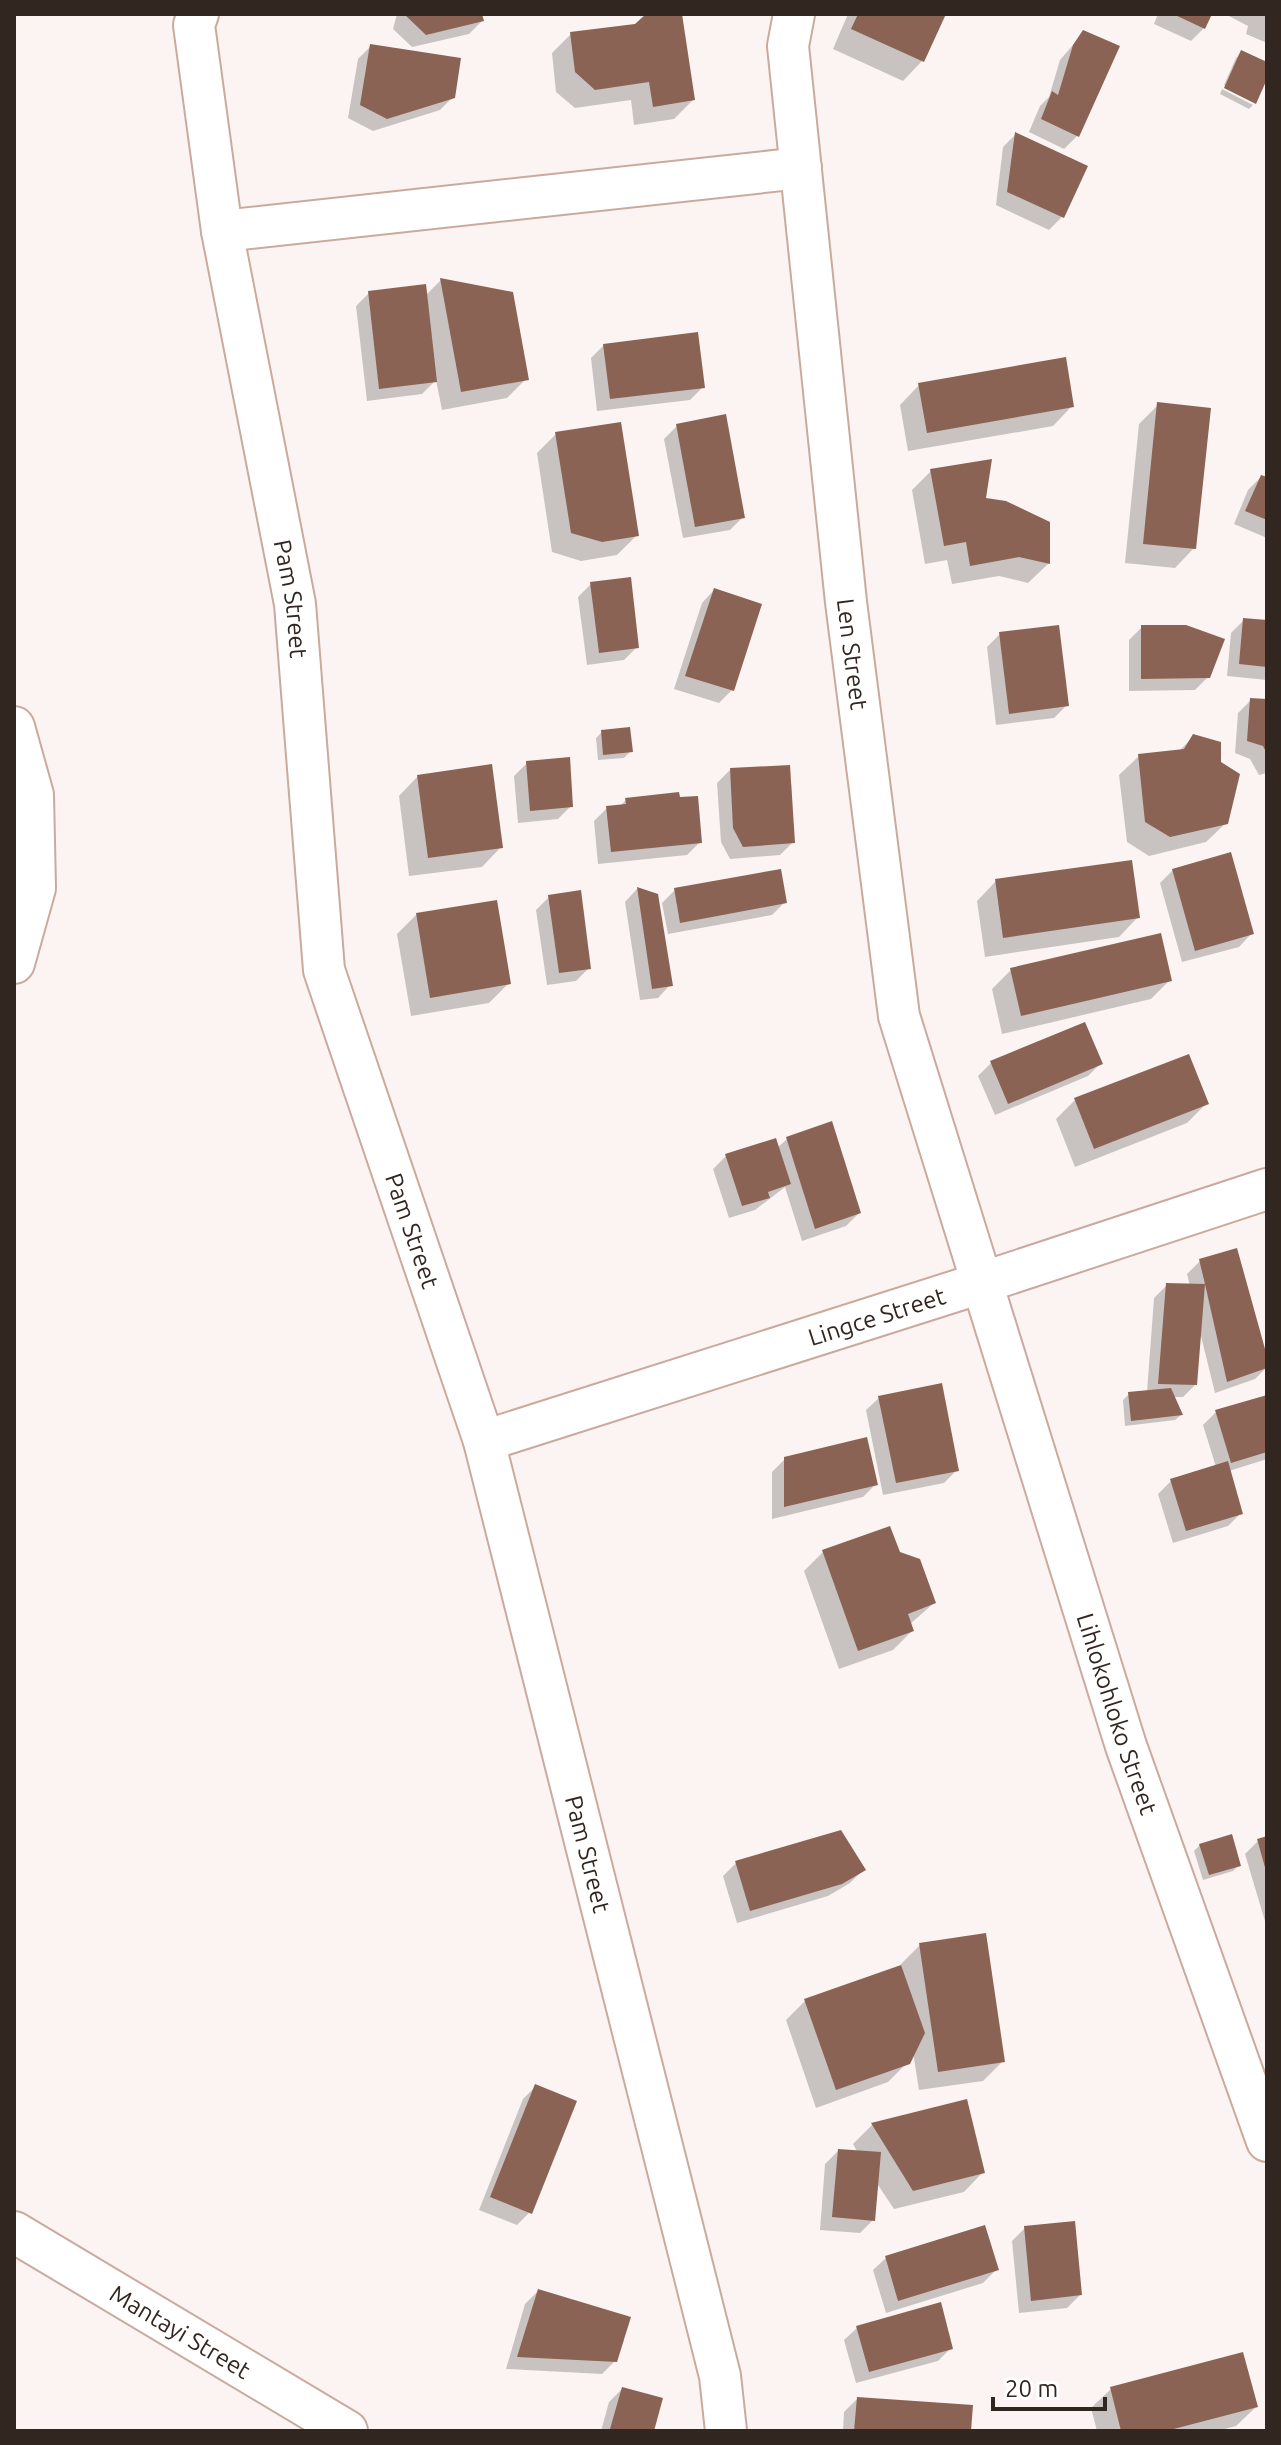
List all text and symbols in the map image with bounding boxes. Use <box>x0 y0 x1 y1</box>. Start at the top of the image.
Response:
street label: Pam Street <box>269 537 313 660</box>
street label: Len Street <box>832 597 873 712</box>
street label: Pam Street <box>380 1170 445 1292</box>
street label: Lingce Street <box>805 1282 949 1351</box>
street label: Lihlokohloko Street <box>1072 1610 1163 1819</box>
street label: Pam Street <box>560 1792 616 1916</box>
street label: Mantayi Street <box>106 2279 256 2384</box>
scale bar <box>993 2361 1105 2411</box>
text: 20 m <box>1005 2375 1058 2402</box>

